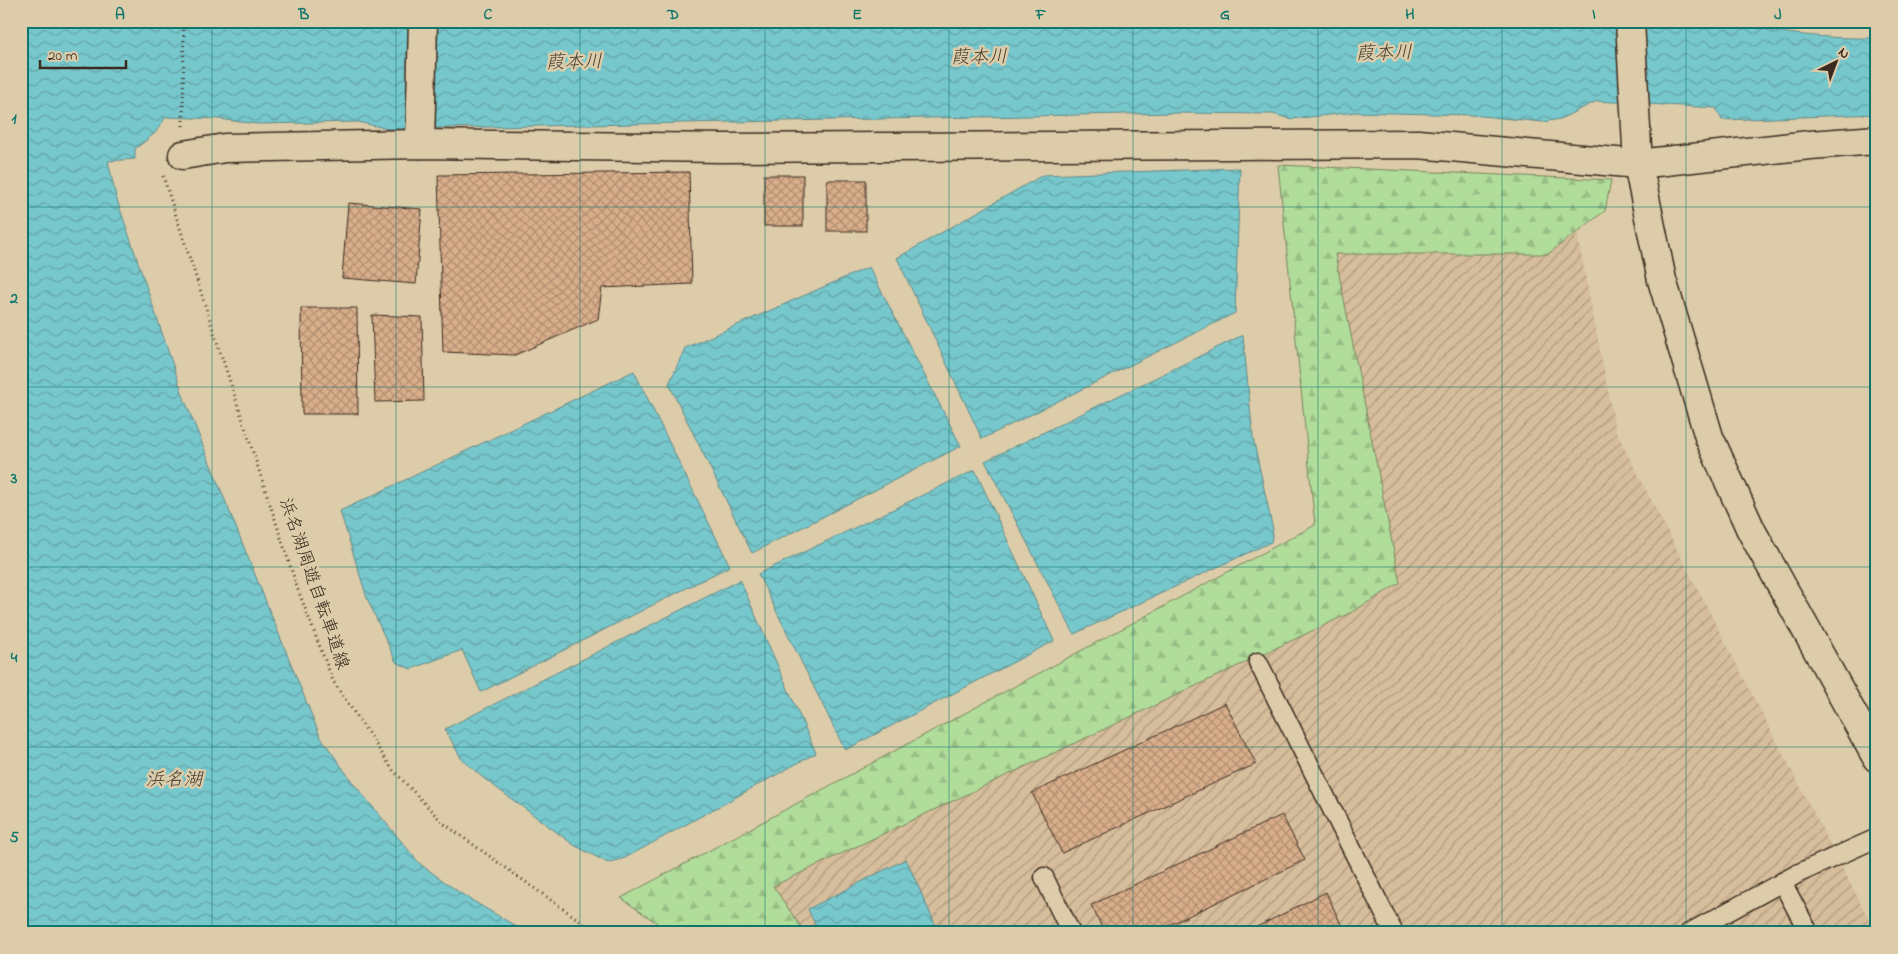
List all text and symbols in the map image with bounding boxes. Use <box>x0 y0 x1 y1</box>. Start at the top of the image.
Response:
text: A <box>115 3 125 27</box>
text: B <box>298 3 310 27</box>
text: C <box>484 3 493 27</box>
text: D <box>666 3 679 27</box>
text: E <box>852 3 862 27</box>
text: F <box>1035 3 1047 27</box>
text: G <box>1220 3 1230 27</box>
text: H <box>1405 3 1415 27</box>
text: I <box>1592 3 1596 27</box>
text: J <box>1774 3 1782 27</box>
scale bar <box>40 38 126 70</box>
north arrow <box>1810 38 1860 88</box>
water label: 葭本川 <box>1355 40 1413 68</box>
text: N <box>1833 42 1854 64</box>
water label: 葭本川 <box>950 44 1008 72</box>
text: 20 m <box>48 45 78 67</box>
water label: 葭本川 <box>545 49 603 77</box>
text: 1 <box>11 107 17 131</box>
text: 2 <box>9 287 18 311</box>
text: 3 <box>10 467 18 491</box>
street label: 浜名湖周遊自転車道線 <box>271 495 355 673</box>
text: 4 <box>10 646 18 670</box>
water label: 浜名湖 <box>145 767 204 794</box>
text: 5 <box>9 826 19 850</box>

